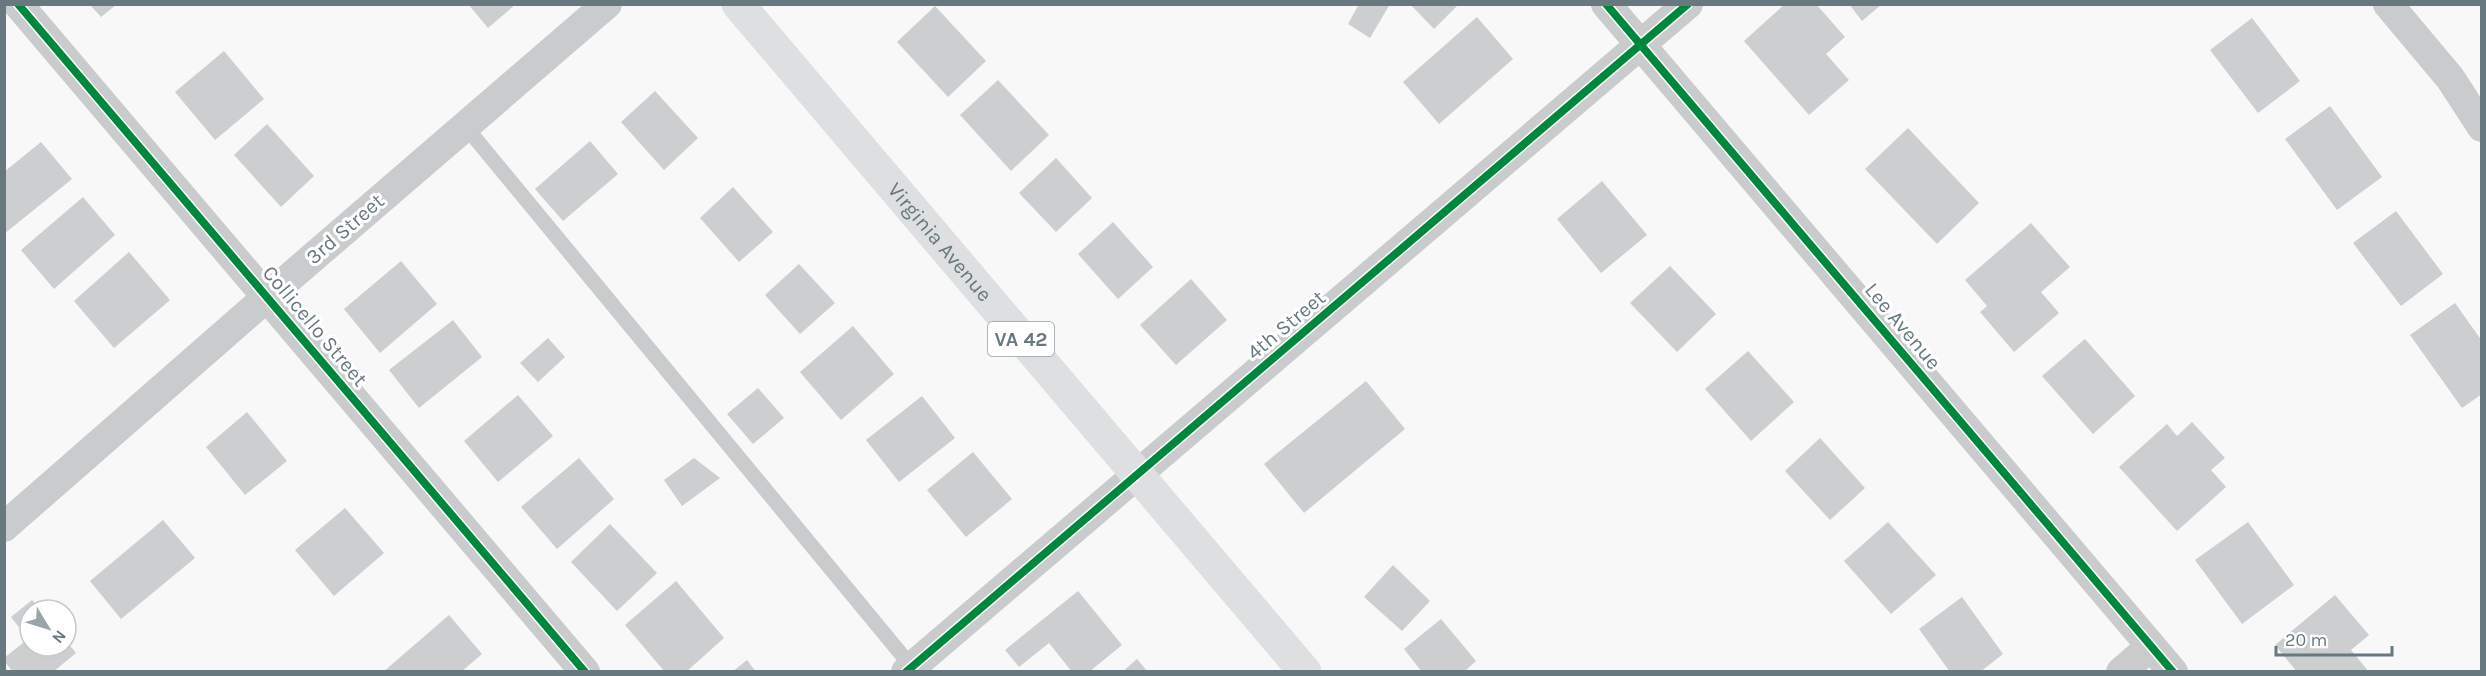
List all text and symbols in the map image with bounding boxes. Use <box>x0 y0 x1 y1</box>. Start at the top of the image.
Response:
street label: Virginia Avenue <box>883 178 997 306</box>
street label: 3rd Street <box>301 189 389 269</box>
street label: Collicello Street <box>258 261 372 391</box>
street label: Lee Avenue <box>1860 278 1946 374</box>
street label: 4th Street <box>1242 285 1330 365</box>
road number: VA 42 <box>988 322 1054 356</box>
north arrow <box>18 598 78 658</box>
scale bar <box>2276 619 2392 657</box>
text: N <box>48 627 70 647</box>
text: 20 m <box>2285 629 2327 651</box>

